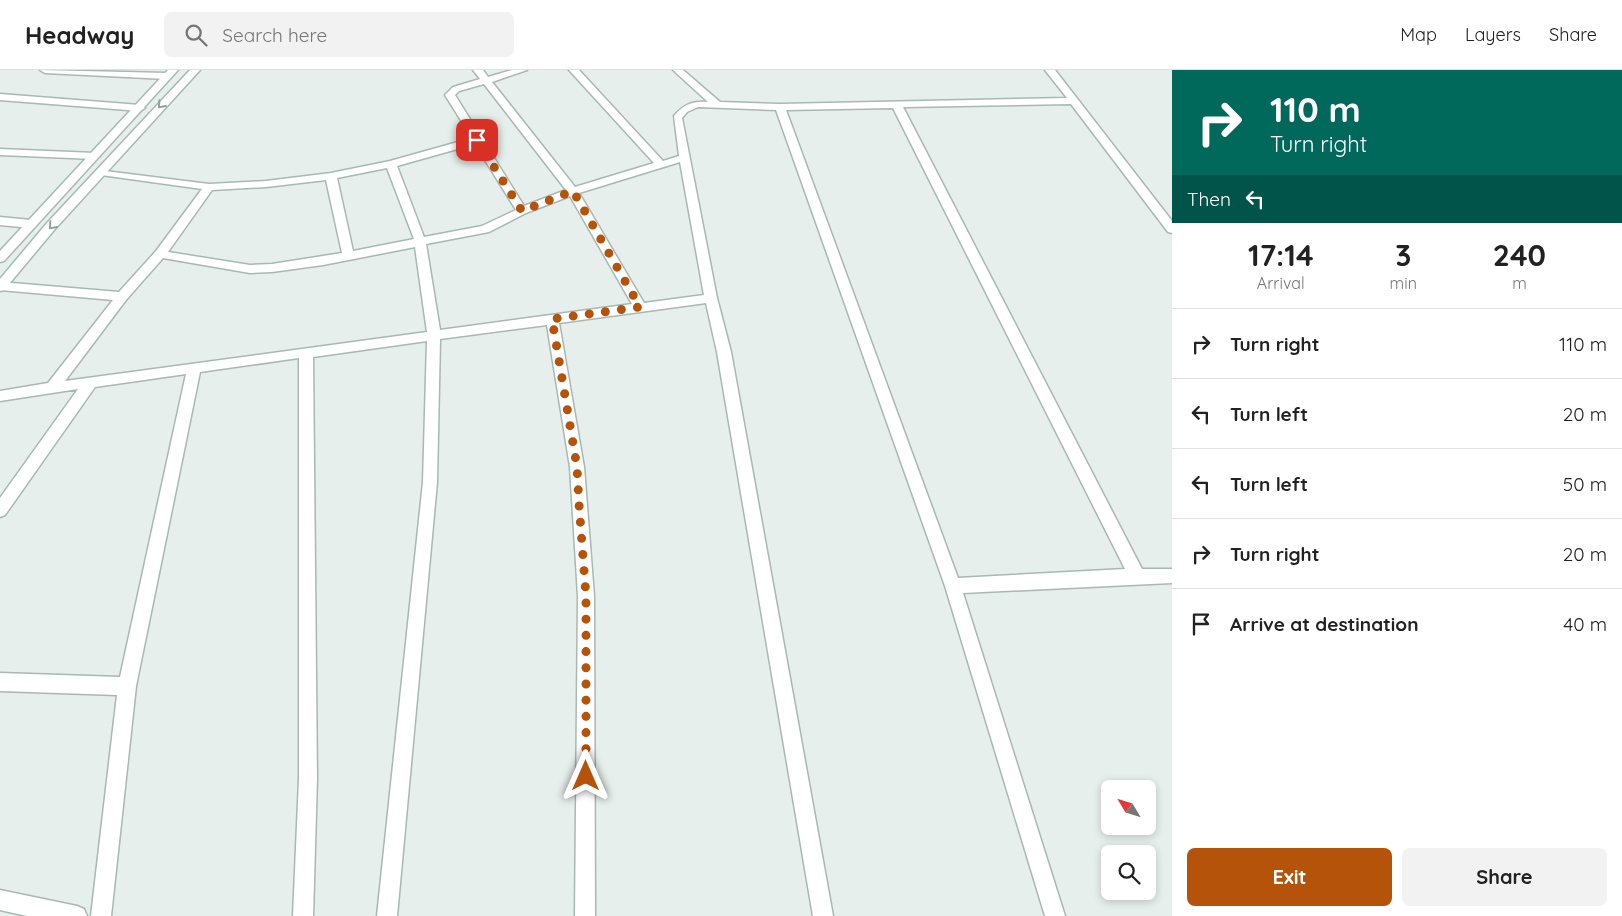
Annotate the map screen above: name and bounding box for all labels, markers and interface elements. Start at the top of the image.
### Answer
search box [164,12,514,57]
text: Headway [25,20,134,50]
icon: search [182,21,210,49]
text: Search here [222,23,327,47]
text: Map [1400,23,1437,46]
text: Layers [1465,23,1521,46]
text: Share [1549,23,1597,46]
text: 110 m [1270,87,1361,131]
icon: right [1187,90,1252,155]
one-way arrow [158,100,167,109]
pin [456,119,498,161]
icon: arrive [463,126,491,154]
text: Turn right [1270,130,1367,158]
icon: left [1241,185,1269,213]
text: Then [1187,187,1231,211]
one-way arrow [49,220,58,229]
text: 17:14 [1248,236,1314,274]
text: 3 [1395,236,1411,274]
text: 240 [1493,236,1546,274]
text: Arrival [1257,273,1305,293]
text: min [1390,273,1417,293]
text: m [1512,273,1527,293]
icon: right [1187,330,1215,358]
text: Turn right [1230,332,1319,356]
text: 110 m [1559,332,1607,356]
icon: left [1187,400,1215,428]
text: Turn left [1230,402,1308,426]
text: 20 m [1563,402,1607,426]
icon: left [1187,470,1215,498]
text: Turn left [1230,472,1308,496]
text: 50 m [1563,472,1607,496]
icon: right [1187,540,1215,568]
text: Turn right [1230,542,1319,566]
text: 20 m [1563,542,1607,566]
icon: arrive [1187,610,1215,638]
text: Arrive at destination [1230,612,1419,636]
text: 40 m [1563,612,1607,636]
position arrow [559,749,611,801]
north arrow [1101,780,1156,835]
map controls [1101,780,1156,900]
button: search [1101,845,1156,900]
button: Exit [1187,848,1392,906]
button: Share [1402,848,1607,906]

